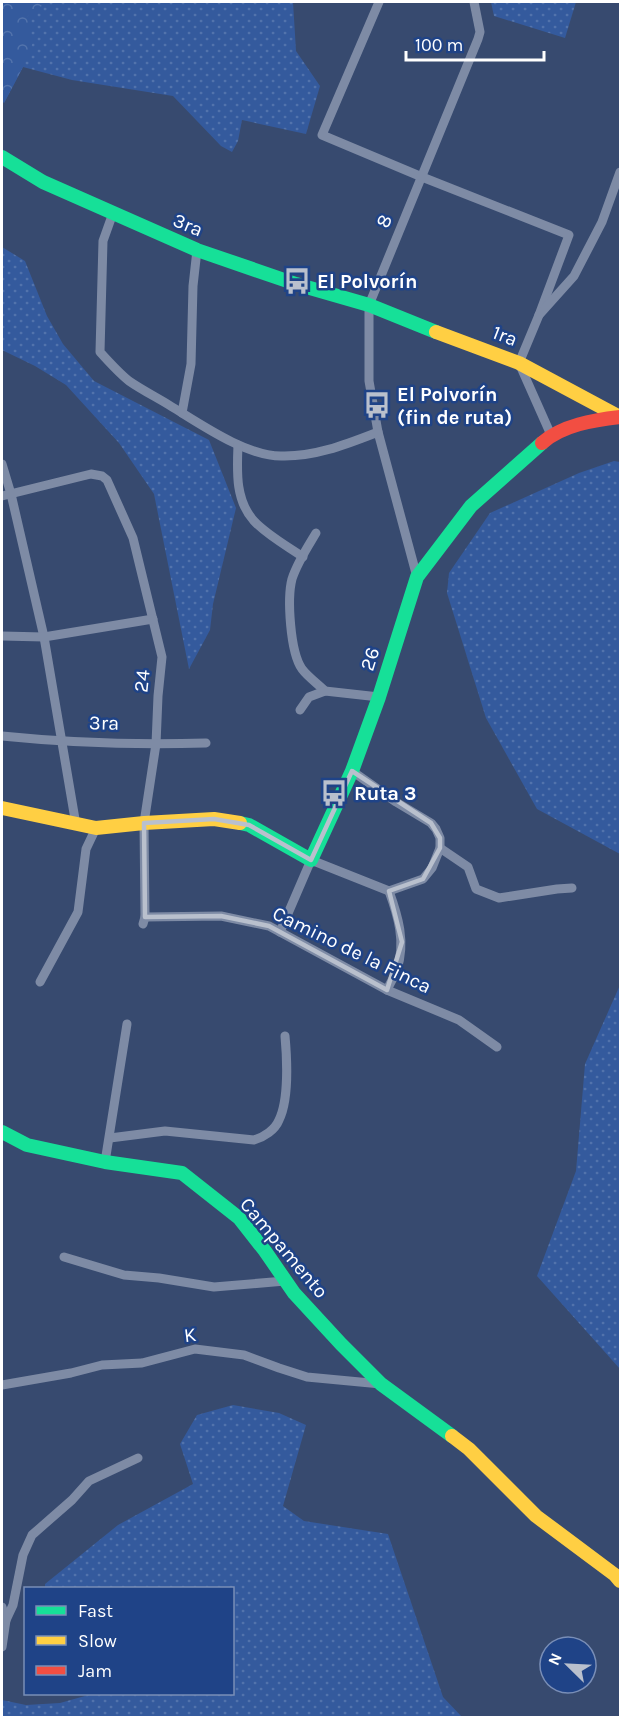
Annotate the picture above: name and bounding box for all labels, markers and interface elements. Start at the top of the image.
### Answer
scale bar [406,24,544,62]
text: 100 m [415,34,463,56]
street label: 3ra [170,209,206,241]
street label: 8 [371,211,397,231]
bus stop icon: El Polvorín [282,266,312,296]
place label: El Polvorín [317,270,417,293]
street label: 1ra [489,321,521,351]
place label: El Polvorín (fin de ruta) [397,383,512,429]
bus stop icon: El Polvorín (fin de ruta) [362,390,392,420]
street label: 26 [356,645,384,673]
street label: 24 [129,668,155,694]
street label: 3ra [89,711,119,735]
bus stop icon: Ruta 3 [319,778,349,808]
place label: Ruta 3 [354,782,417,805]
street label: Camino de la Finca [269,902,435,998]
street label: Campamento [235,1193,333,1303]
street label: K [183,1323,197,1347]
legend [24,1587,234,1695]
text: Fast [78,1600,113,1622]
text: Slow [78,1630,117,1652]
north arrow [538,1635,598,1695]
text: N [544,1650,566,1668]
text: Jam [78,1660,112,1682]

